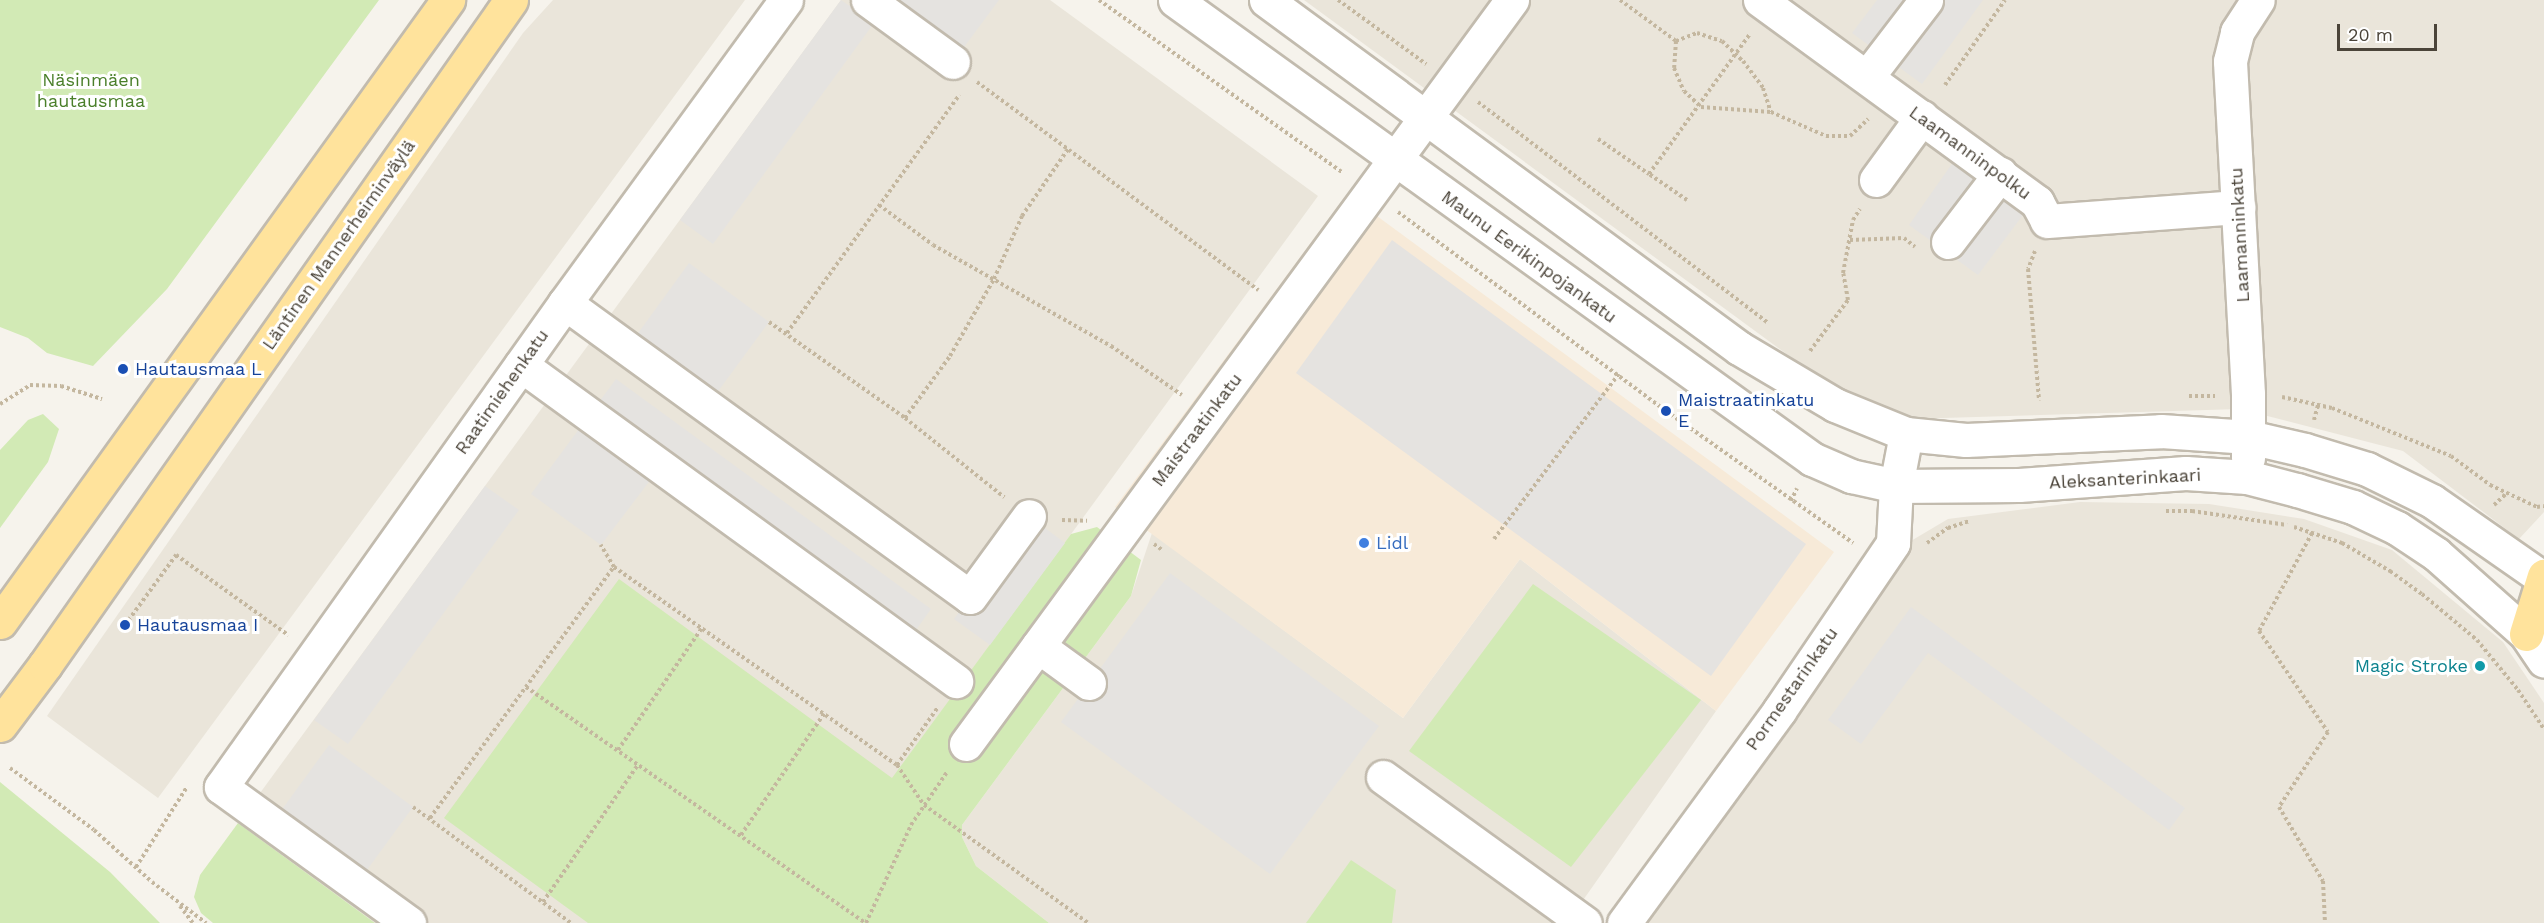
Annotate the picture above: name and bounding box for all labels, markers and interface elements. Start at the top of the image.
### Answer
scale bar [2340,12,2440,50]
text: 20 m [2348,24,2393,45]
park label: Näsinmäen hautausmaa [37,70,145,112]
street label: Laamanninpolku [1905,101,2035,205]
street label: Läntinen Mannerheiminväylä [258,136,420,354]
street label: Laamanninkatu [2226,167,2254,303]
street label: Maunu Eerikinpojankatu [1437,186,1621,328]
street label: Raatimiehenkatu [451,325,553,459]
place label: Hautausmaa L [135,358,262,380]
marker: Hautausmaa L [116,362,130,376]
street label: Maistraatinkatu [1147,369,1247,491]
place label: Maistraatinkatu E [1678,390,1814,432]
marker: Maistraatinkatu E [1659,404,1673,418]
street label: Aleksanterinkaari [2048,464,2202,494]
place label: Lidl [1376,532,1408,554]
marker: Lidl [1357,536,1371,550]
place label: Hautausmaa I [137,614,259,636]
marker: Hautausmaa I [118,618,132,632]
street label: Pormestarinkatu [1741,623,1843,755]
place label: Magic Stroke [2355,655,2468,677]
marker: Magic Stroke [2473,659,2487,673]

